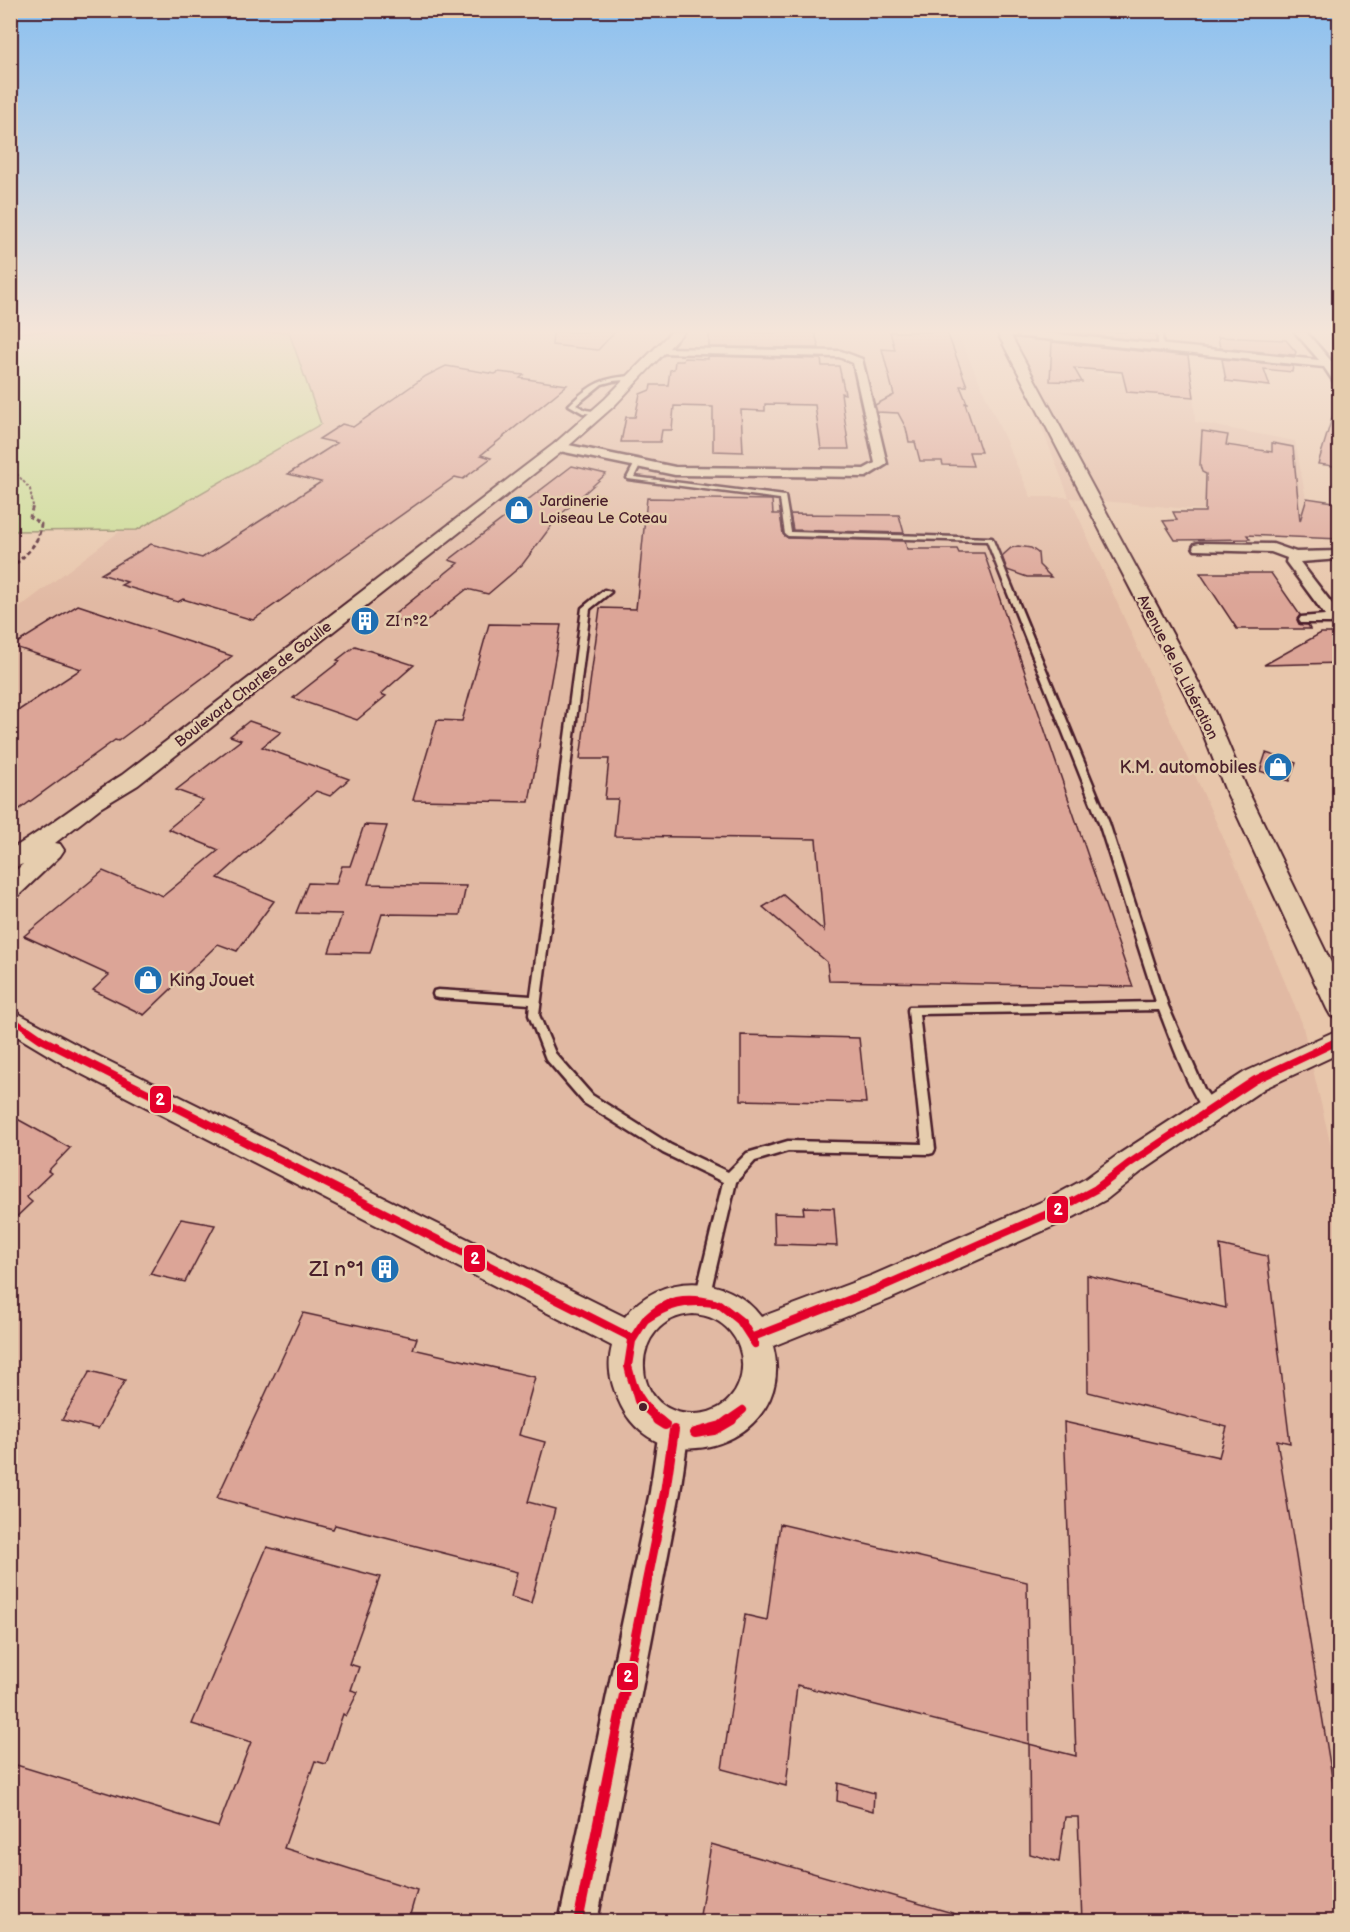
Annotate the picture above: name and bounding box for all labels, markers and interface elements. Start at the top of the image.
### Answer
place label: Jardinerie Loiseau Le Coteau [540,492,667,528]
shop icon: Jardinerie Loiseau Le Coteau [503,494,535,526]
street label: Avenue de la Libération [1133,592,1222,743]
building icon: ZI n°2 [349,605,381,637]
place label: ZI n°2 [385,612,428,631]
street label: Boulevard Charles de Gaulle [171,617,336,752]
shop icon: K.M. automobiles [1262,751,1294,783]
place label: K.M. automobiles [1119,757,1257,778]
shop icon: King Jouet [132,964,164,996]
place label: King Jouet [169,970,255,991]
line badge: 2 [149,1085,172,1114]
text: 2 [155,1091,165,1110]
line badge: 2 [1046,1195,1069,1224]
text: 2 [1053,1201,1063,1220]
line badge: 2 [463,1244,486,1273]
text: 2 [470,1250,480,1269]
building icon: ZI n°1 [369,1253,401,1285]
place label: ZI n°1 [308,1257,364,1282]
unlabelled marker [637,1401,649,1413]
line badge: 2 [616,1662,639,1691]
text: 2 [623,1668,633,1687]

